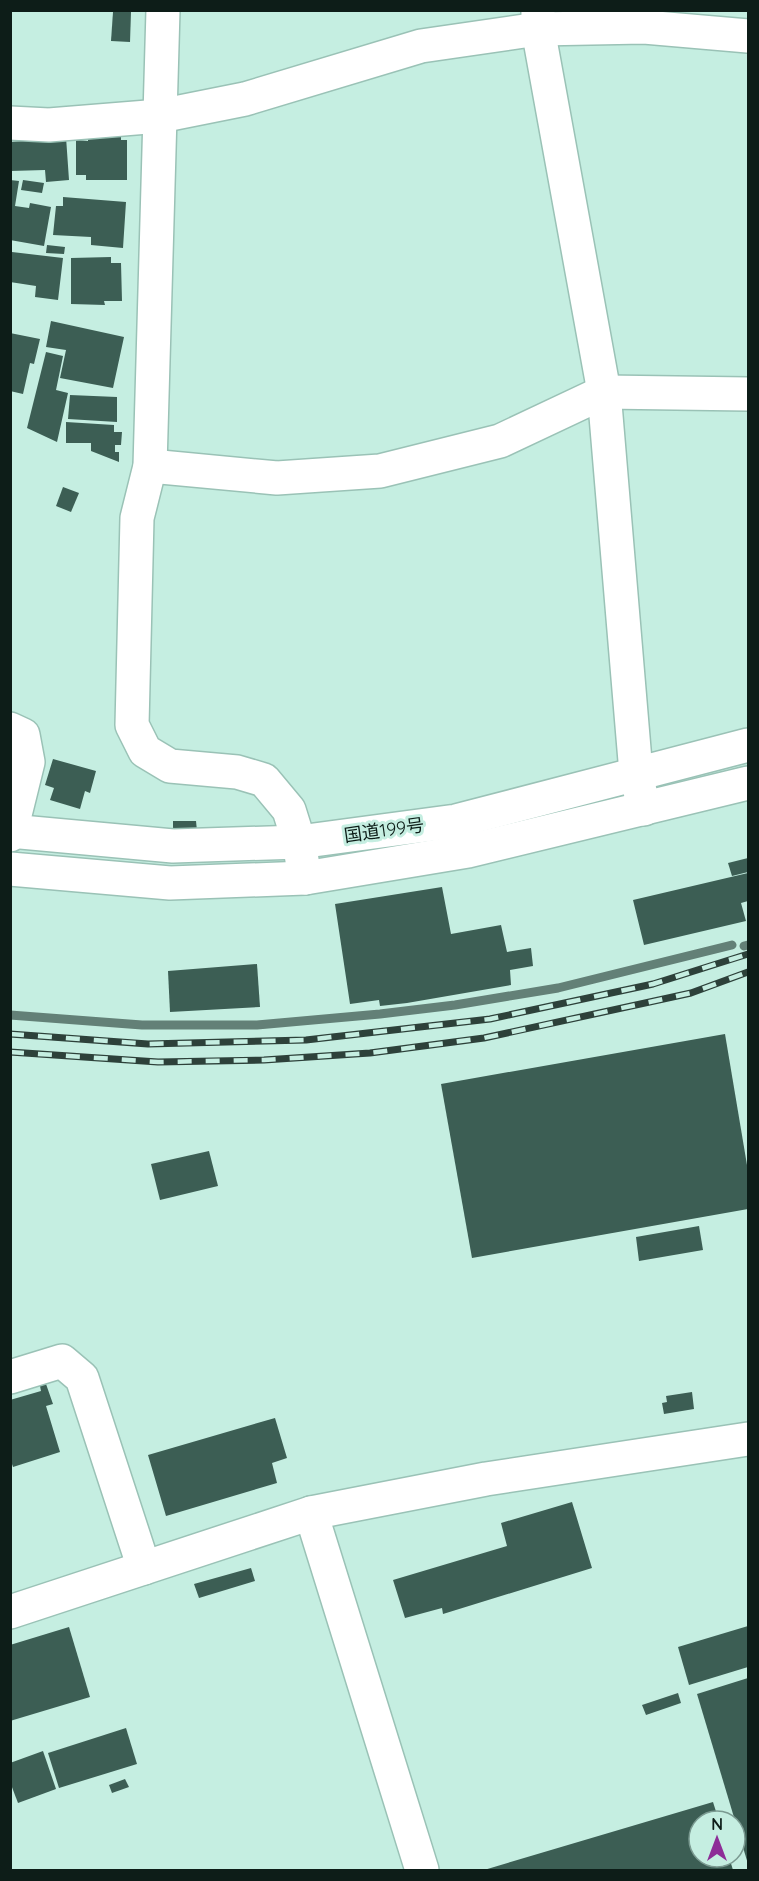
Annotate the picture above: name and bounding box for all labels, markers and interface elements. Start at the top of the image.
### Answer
street label: 国道199号 [342,813,426,847]
north arrow [687,1809,747,1869]
text: N [711,1814,723,1834]

